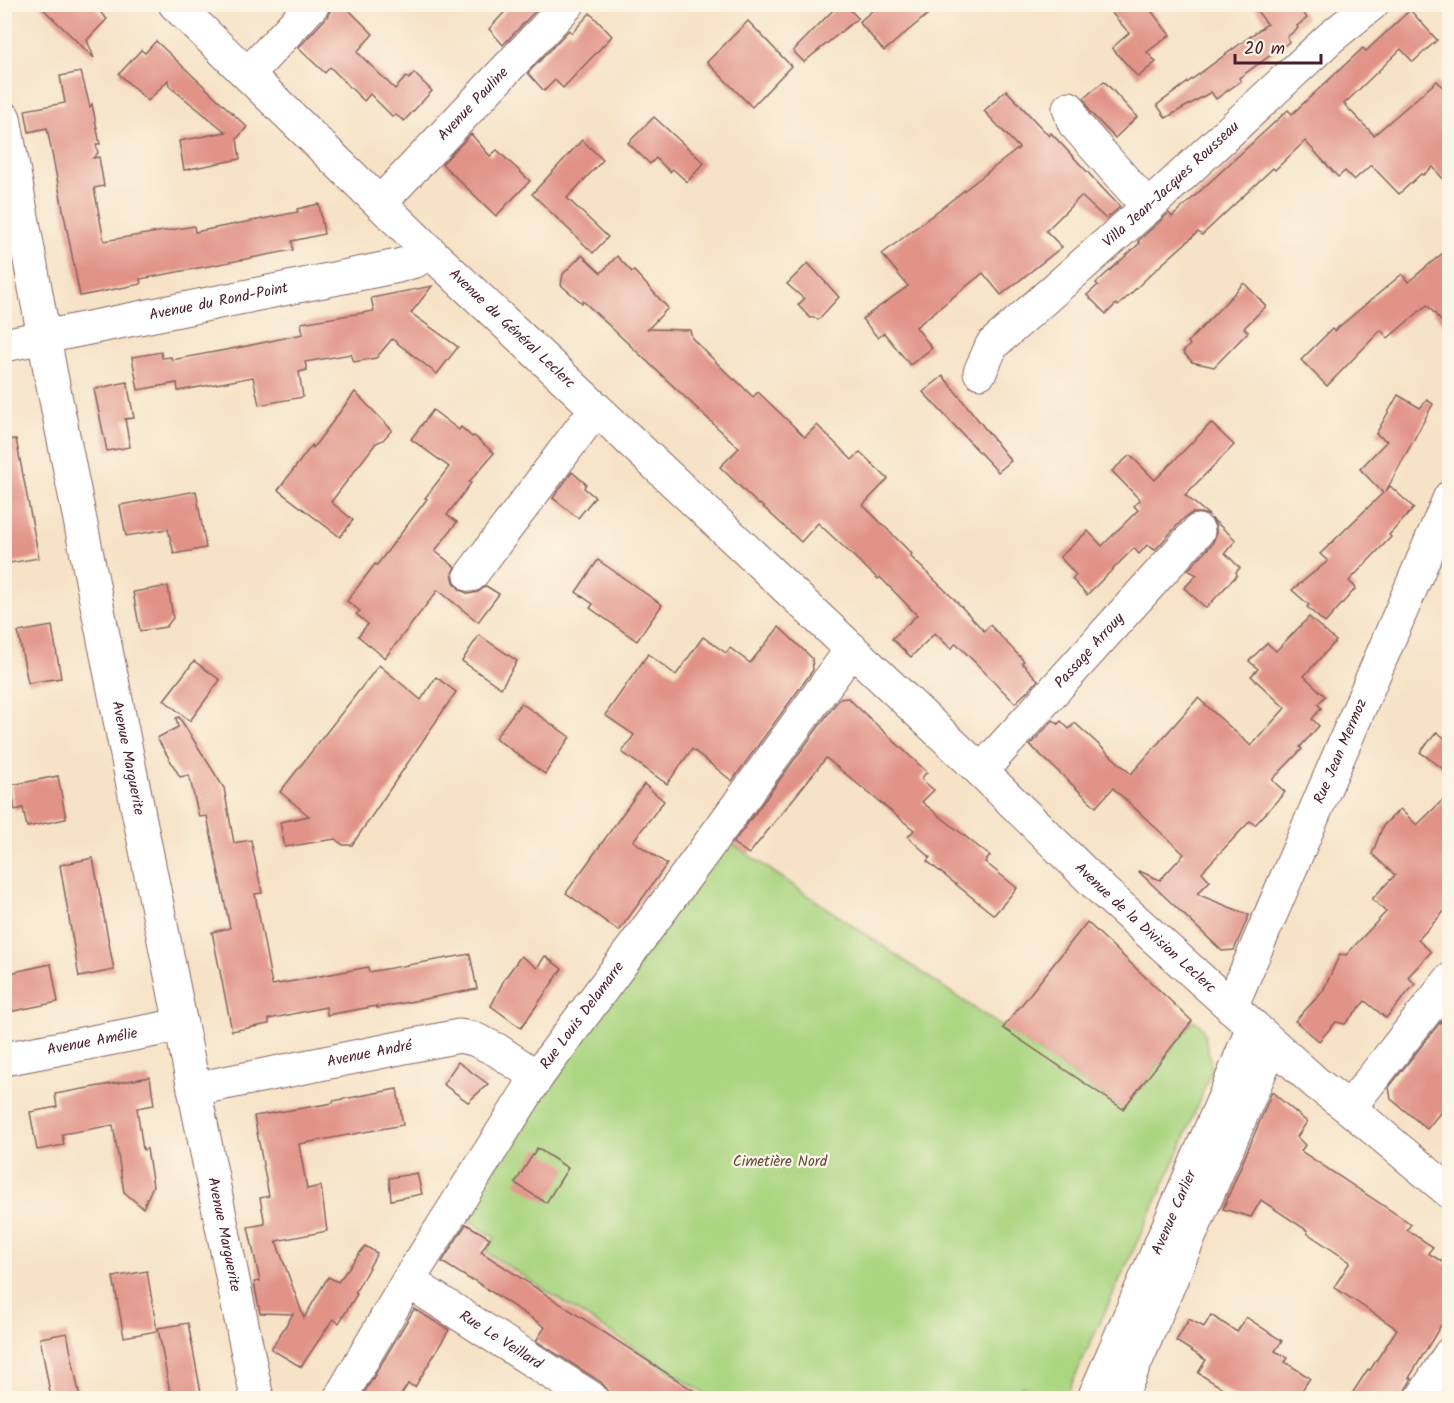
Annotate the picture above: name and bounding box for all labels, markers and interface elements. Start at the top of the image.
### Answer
scale bar [1235,27,1320,65]
text: 20 m [1244,35,1285,64]
street label: Avenue Pauline [432,61,515,147]
street label: Villa Jean-Jacques Rousseau [1097,116,1245,254]
street label: Avenue du Général Leclerc [443,263,581,395]
street label: Avenue du Rond-Point [147,276,291,328]
street label: Passage Arrouy [1049,607,1131,694]
street label: Rue Jean Mermoz [1307,695,1374,808]
street label: Avenue Marguerite [104,699,151,818]
street label: Avenue de la Division Leclerc [1069,857,1222,1000]
street label: Rue Louis Delamarre [534,956,631,1075]
street label: Avenue Amélie [45,1022,140,1062]
street label: Avenue André [325,1033,416,1074]
park label: Cimetière Nord [733,1150,828,1174]
street label: Avenue Carlier [1145,1166,1204,1259]
street label: Avenue Marguerite [200,1175,247,1294]
street label: Rue Le Veillard [454,1305,548,1376]

